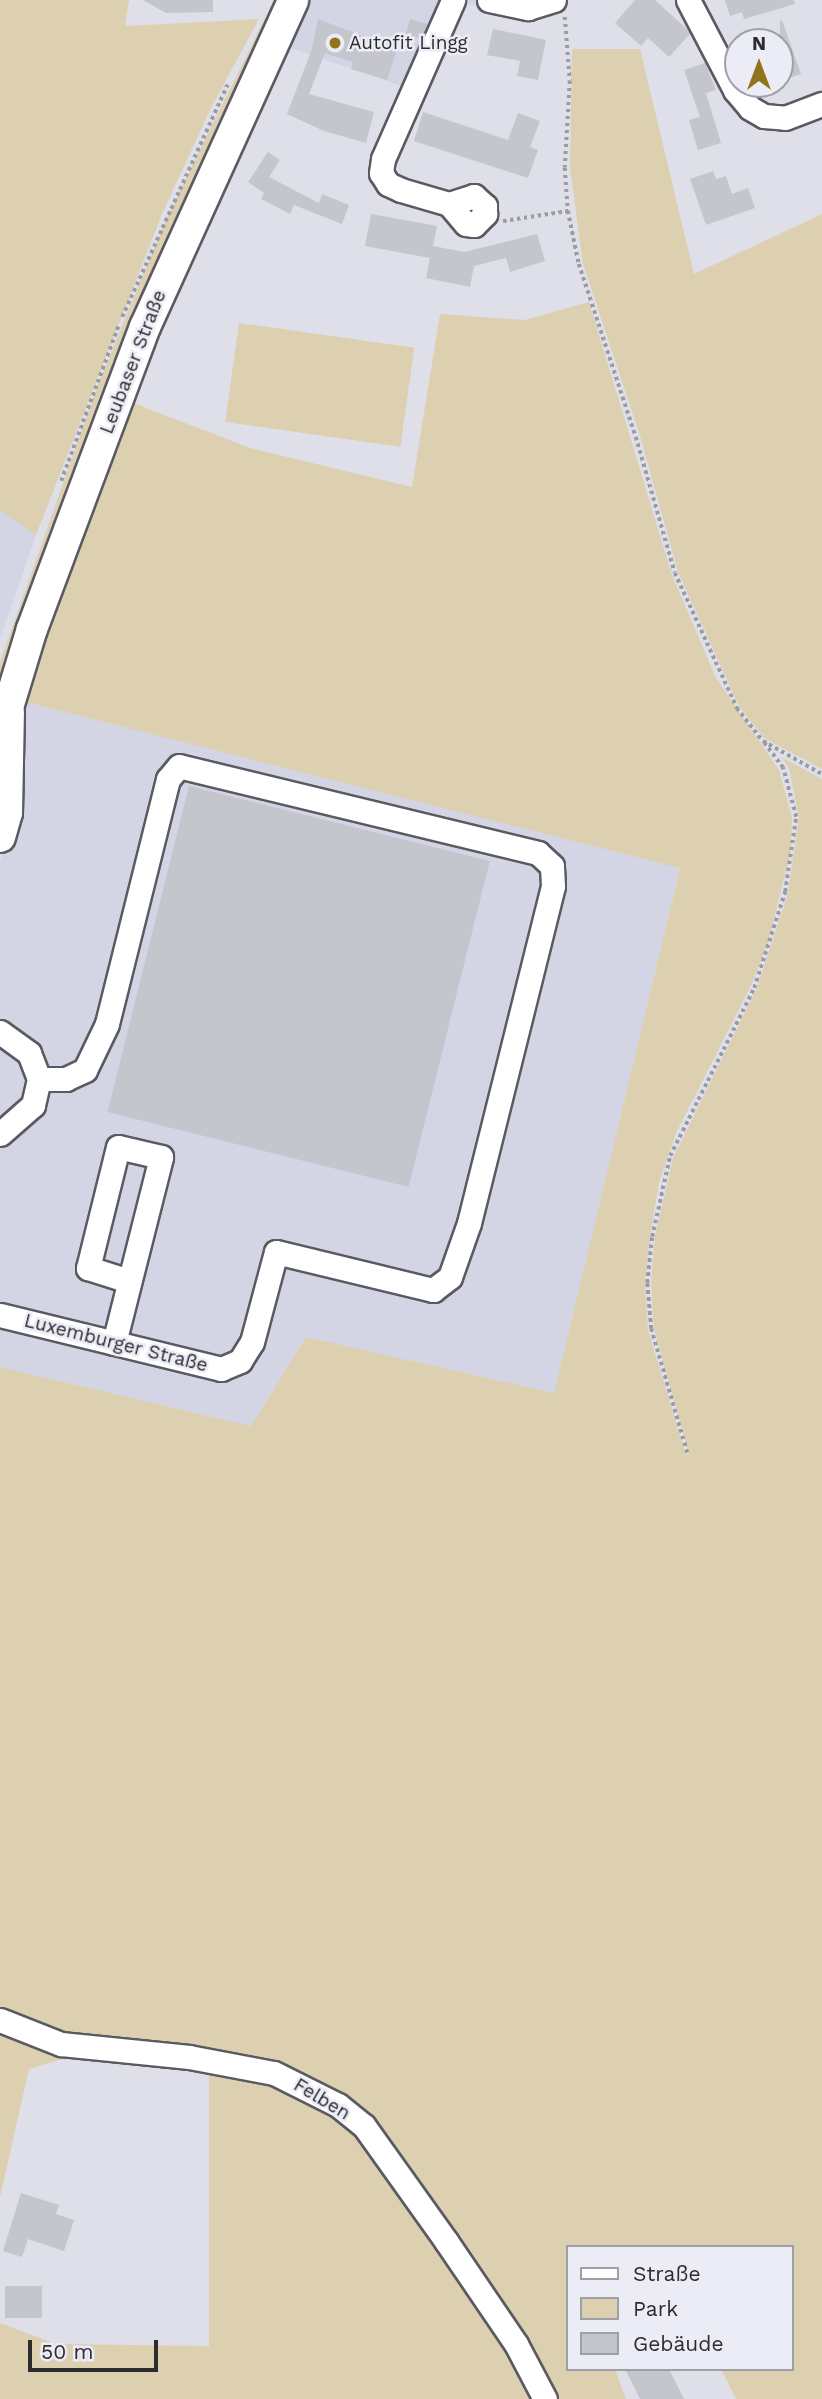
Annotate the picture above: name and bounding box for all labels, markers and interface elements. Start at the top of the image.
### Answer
north arrow [724,28,794,98]
place label: Autofit Lingg [349,32,468,54]
text: N [752,32,766,55]
marker: Autofit Lingg [327,35,343,51]
street label: Leubaser Straße [95,287,171,437]
street label: Luxemburger Straße [22,1309,210,1377]
street label: Felben [290,2073,354,2125]
legend [566,2245,794,2371]
text: Straße [633,2261,701,2286]
text: Park [633,2296,678,2321]
scale bar [32,2326,161,2370]
text: Gebäude [633,2331,724,2356]
text: 50 m [41,2339,93,2364]

